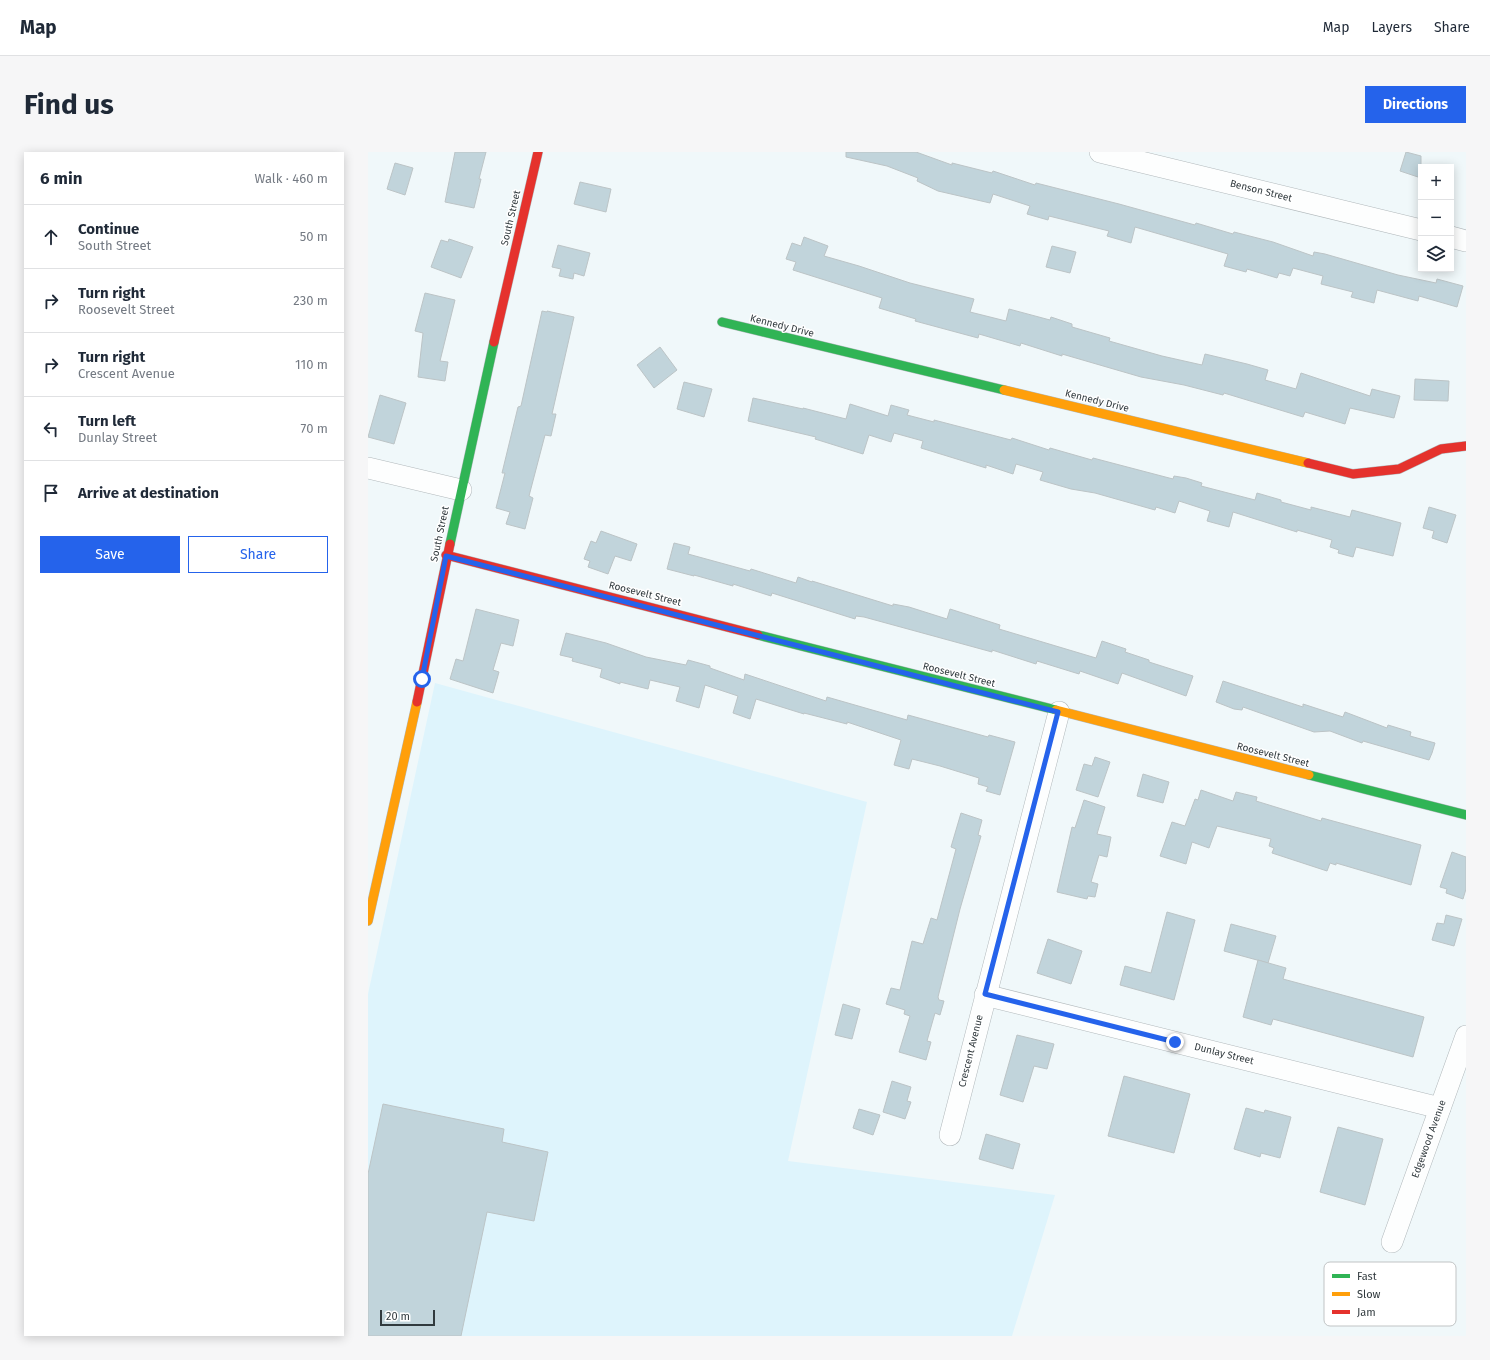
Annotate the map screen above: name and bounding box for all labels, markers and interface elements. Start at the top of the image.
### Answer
text: Map [20,16,57,39]
text: Map [1323,19,1349,36]
text: Layers [1371,19,1412,36]
text: Share [1434,19,1470,36]
button: Directions [1365,86,1466,123]
text: Find us [24,88,114,121]
map controls [1418,164,1454,272]
button: + [1418,164,1454,200]
text: 6 min [40,168,83,189]
text: Walk · 460 m [255,171,328,186]
street label: Benson Street [1229,177,1294,205]
street label: South Street [499,189,523,247]
button: − [1418,200,1454,236]
text: Continue [78,220,139,238]
icon: ahead [40,226,62,248]
text: 50 m [300,229,328,244]
button: layers [1418,236,1454,272]
text: South Street [78,238,151,253]
text: Turn right [78,284,145,302]
icon: right [40,290,62,312]
text: 230 m [293,293,328,308]
text: Roosevelt Street [78,302,175,317]
street label: Kennedy Drive [749,312,815,340]
text: Turn right [78,348,145,366]
icon: right [40,354,62,376]
text: 110 m [295,357,328,372]
text: Crescent Avenue [78,366,175,381]
street label: Kennedy Drive [1064,387,1130,415]
text: Turn left [78,412,136,430]
icon: left [40,418,62,440]
text: 70 m [301,421,328,436]
text: Dunlay Street [78,430,157,445]
icon: arrive [40,482,62,504]
text: Arrive at destination [78,484,219,502]
street label: South Street [428,505,452,563]
button: Save [40,536,180,573]
button: Share [188,536,328,573]
street label: Roosevelt Street [607,579,683,609]
street label: Roosevelt Street [921,660,997,690]
route start [413,670,431,688]
street label: Roosevelt Street [1235,740,1311,770]
street label: Crescent Avenue [956,1013,986,1089]
route end [1166,1033,1184,1051]
street label: Dunlay Street [1193,1041,1255,1067]
street label: Edgewood Avenue [1409,1098,1449,1180]
legend [1324,1262,1456,1326]
text: Fast [1357,1270,1377,1283]
text: Slow [1357,1288,1381,1301]
text: Jam [1357,1306,1376,1319]
scale bar [380,1308,435,1327]
text: 20 m [386,1310,410,1323]

